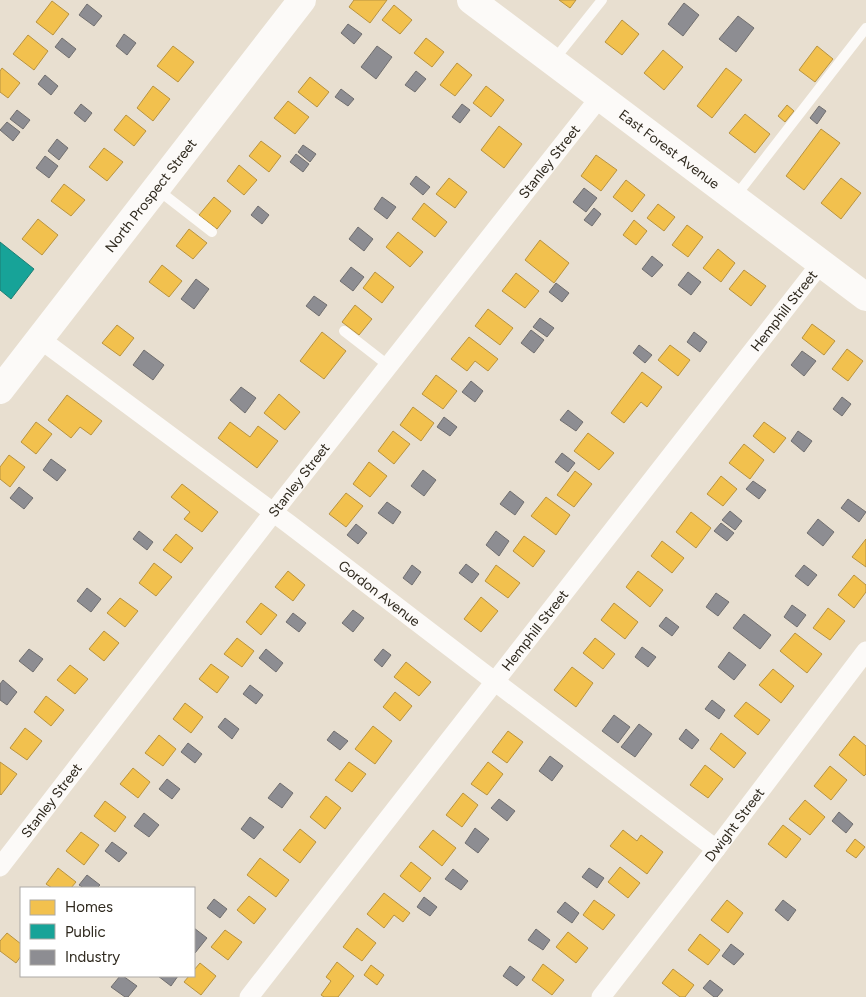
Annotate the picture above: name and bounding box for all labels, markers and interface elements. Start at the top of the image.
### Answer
street label: East Forest Avenue [616,106,723,193]
street label: Stanley Street [515,121,584,202]
street label: North Prospect Street [101,135,200,256]
street label: Hemphill Street [747,267,821,355]
street label: Stanley Street [265,439,333,520]
street label: Gordon Avenue [335,556,424,630]
street label: Hemphill Street [498,586,572,674]
street label: Stanley Street [17,760,85,841]
street label: Dwight Street [701,784,768,865]
legend [20,887,195,977]
text: Homes [65,898,113,916]
text: Public [65,923,106,941]
text: Industry [65,948,120,966]

